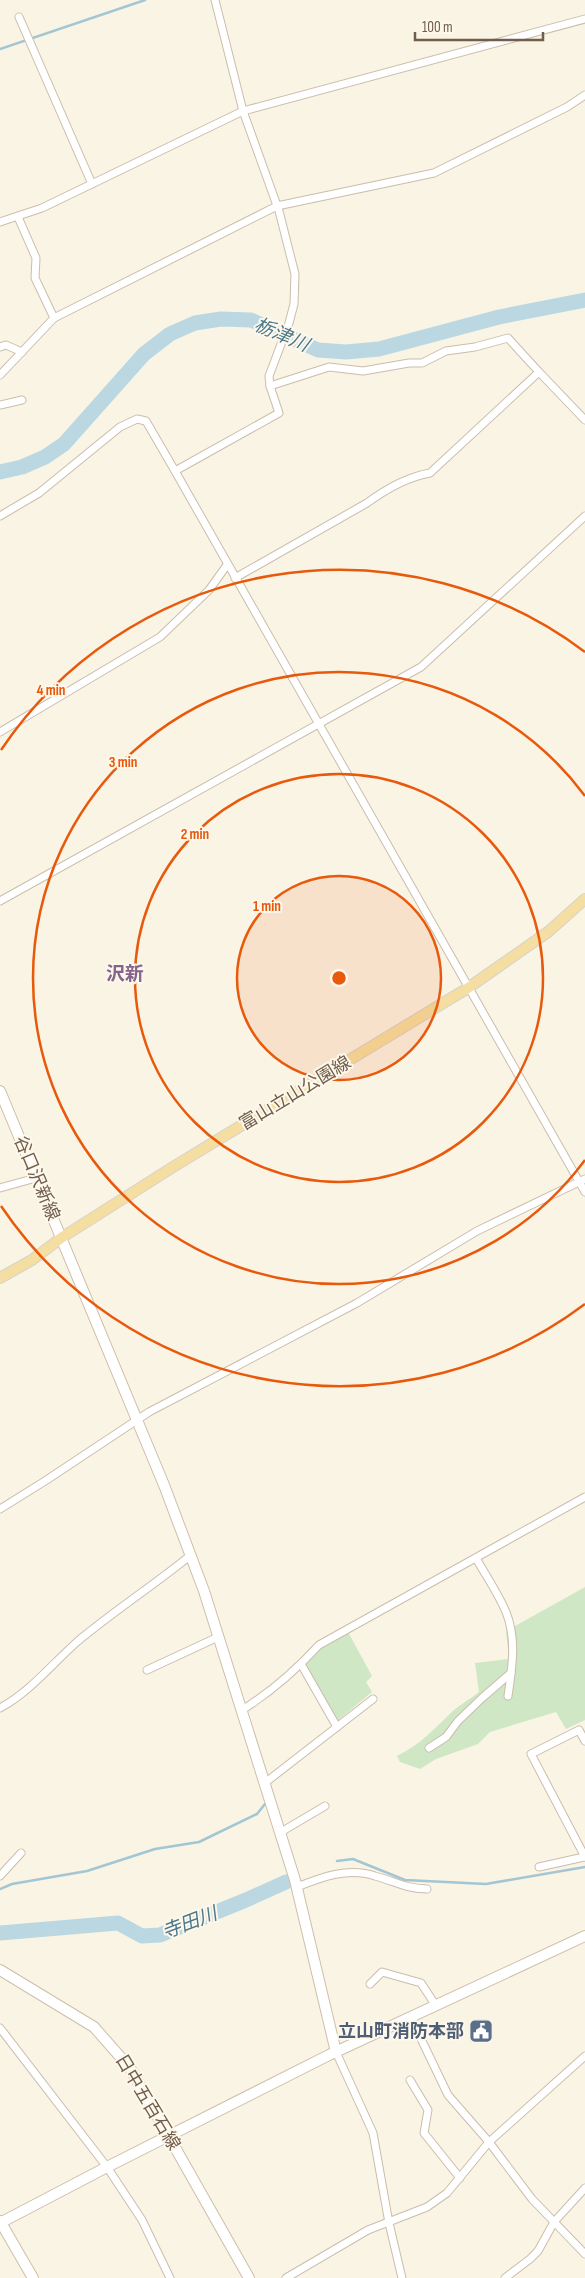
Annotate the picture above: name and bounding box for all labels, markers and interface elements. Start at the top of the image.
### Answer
scale bar [415,10,542,42]
text: 100 m [422,18,453,37]
water label: 栃津川 [251,314,314,358]
text: 4 min [37,681,65,700]
text: 3 min [109,753,137,772]
text: 2 min [181,825,209,844]
text: 1 min [253,897,281,916]
district label: 沢新 [106,963,144,986]
centre of rings [330,969,348,987]
street label: 富山立山公園線 [236,1052,355,1135]
street label: 谷口沢新線 [9,1133,64,1224]
water label: 寺田川 [159,1902,222,1944]
public building icon: 立山町消防本部 [468,2018,494,2044]
place label: 立山町消防本部 [338,2021,464,2042]
street label: 日中五百石線 [111,2051,184,2154]

